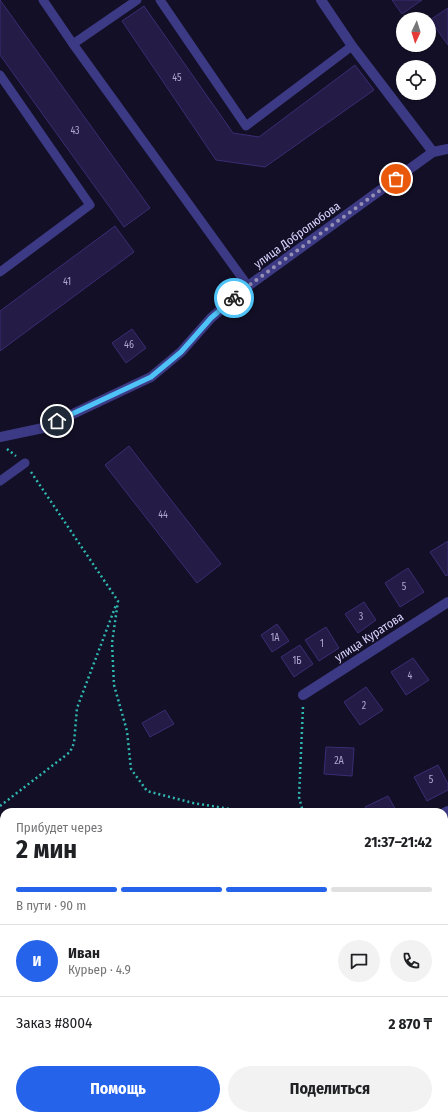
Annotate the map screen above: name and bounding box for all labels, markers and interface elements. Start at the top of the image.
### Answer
north arrow [396,12,436,52]
map controls [396,12,436,100]
button: locate [396,60,436,100]
house number: 45 [172,72,182,84]
house number: 43 [70,125,80,137]
pin [379,162,413,196]
icon: bag [385,168,407,190]
street label: улица Добролюбова [251,199,343,271]
house number: 41 [63,276,71,288]
courier [214,278,254,318]
icon: bike [223,287,245,309]
house number: 46 [124,339,134,351]
pin [40,404,74,438]
icon: home [46,410,68,432]
house number: 44 [158,509,168,521]
house number: 5 [402,581,407,593]
street label: улица Куратова [332,610,406,664]
house number: 3 [359,611,364,623]
house number: 1А [270,632,280,644]
house number: 1 [320,638,324,650]
house number: 1Б [292,655,302,667]
house number: 4 [408,670,413,682]
house number: 2 [362,700,367,712]
house number: 2А [334,755,345,767]
house number: 5 [429,774,434,786]
text: Прибудет через [16,820,103,835]
text: 21:37–21:42 [365,833,432,851]
text: 2 мин [16,834,77,865]
text: В пути · 90 m [16,898,86,913]
button: chat [338,940,380,982]
button: phone [390,940,432,982]
text: Иван [68,944,100,962]
text: И [33,952,42,970]
text: Курьер · 4.9 [68,962,131,977]
text: Заказ #8004 [16,1014,92,1032]
text: 2 870 ₸ [388,1015,432,1033]
button: Помощь [16,1066,220,1112]
button: Поделиться [228,1066,432,1112]

